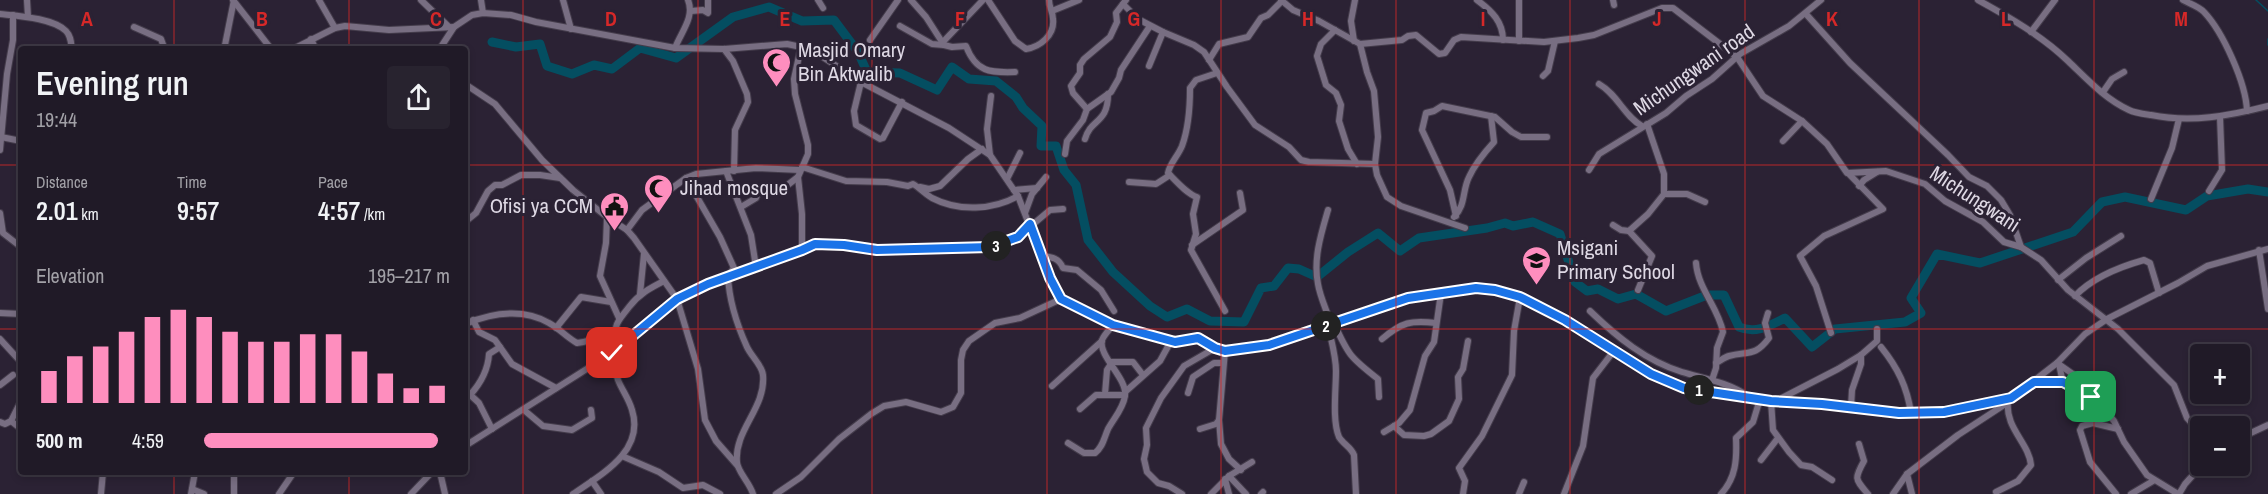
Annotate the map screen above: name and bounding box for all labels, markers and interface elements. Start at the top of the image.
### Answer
text: A [81,5,93,32]
text: B [256,5,268,32]
text: C [430,5,442,32]
text: D [605,5,617,32]
text: E [780,5,791,32]
text: F [955,5,965,32]
text: G [1128,5,1140,32]
text: H [1302,5,1314,32]
text: I [1481,5,1485,32]
text: J [1652,5,1662,32]
text: K [1826,5,1838,32]
text: L [2001,5,2011,32]
text: M [2174,5,2188,32]
street label: Michungwani road [1627,17,1760,122]
place label: Masjid Omary Bin Aktwalib [798,35,906,88]
mosque icon: Masjid Omary Bin Aktwalib [761,46,793,88]
text: Evening run [36,61,189,105]
button: share [387,66,450,129]
text: 19:44 [36,106,77,133]
street label: Michungwani [1924,159,2026,239]
text: Distance [36,171,88,193]
text: Time [177,171,207,193]
text: Pace [318,171,348,193]
mosque icon: Jihad mosque [643,172,675,214]
place label: Jihad mosque [680,173,788,202]
public building icon: Ofisi ya CCM [598,190,630,232]
place label: Ofisi ya CCM [490,191,593,220]
text: 2.01 [36,193,78,228]
text: 9:57 [177,193,219,228]
text: 4:57 [318,193,360,228]
text: km [78,203,99,225]
text: /km [360,203,385,225]
pin: 3 [981,231,1011,261]
place label: Msigani Primary School [1557,233,1675,286]
text: 3 [992,235,1000,257]
school or university icon: Msigani Primary School [1520,244,1552,286]
text: Elevation [36,262,104,289]
text: 195–217 m [368,262,450,289]
pin: 2 [1311,311,1341,341]
text: 2 [1322,315,1330,337]
pin [586,327,637,378]
icon: check [595,336,628,369]
map controls [2190,344,2250,476]
button: + [2190,344,2250,404]
pin [2065,371,2116,422]
pin: 1 [1684,375,1714,405]
text: 1 [1695,379,1703,401]
icon: arrive [2074,380,2107,413]
button: − [2190,416,2250,476]
text: 500 m [36,427,83,454]
text: 4:59 [132,427,164,454]

